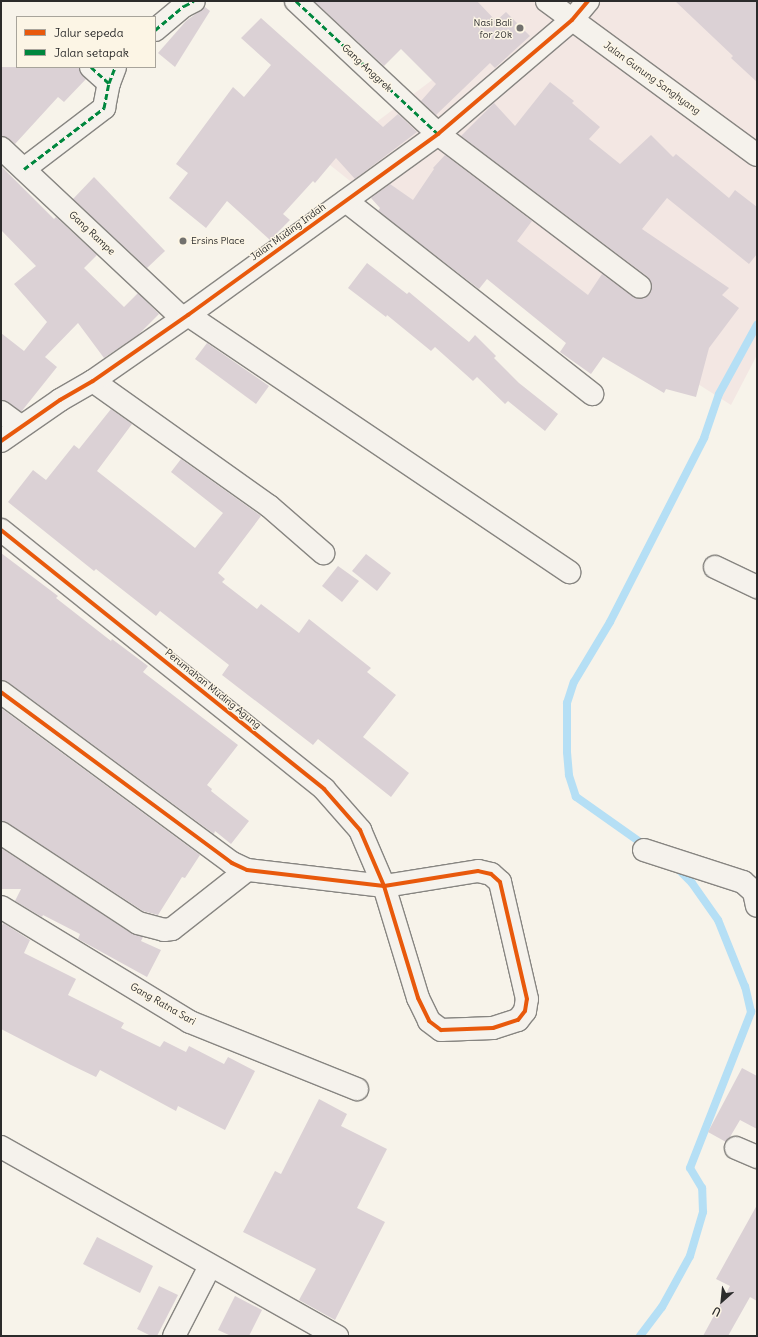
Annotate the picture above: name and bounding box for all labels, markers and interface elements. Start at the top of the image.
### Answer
legend [16,16,156,68]
place label: Nasi Bali for 20k [474,16,512,40]
marker: Nasi Bali for 20k [515,23,525,33]
text: Jalur sepeda [54,25,124,40]
street label: Jalan Gunung Sanghyang [601,39,703,117]
street label: Gang Anggrek [339,42,395,94]
text: Jalan setapak [54,45,129,60]
street label: Jalan Muding Indah [248,201,328,263]
street label: Gang Rampe [66,209,118,257]
place label: Ersins Place [191,235,245,247]
marker: Ersins Place [178,236,188,246]
street label: Perumahan Muding Agung [163,647,263,731]
street label: Gang Ratna Sari [128,980,198,1028]
north arrow [702,1281,742,1321]
text: U [710,1304,723,1320]

